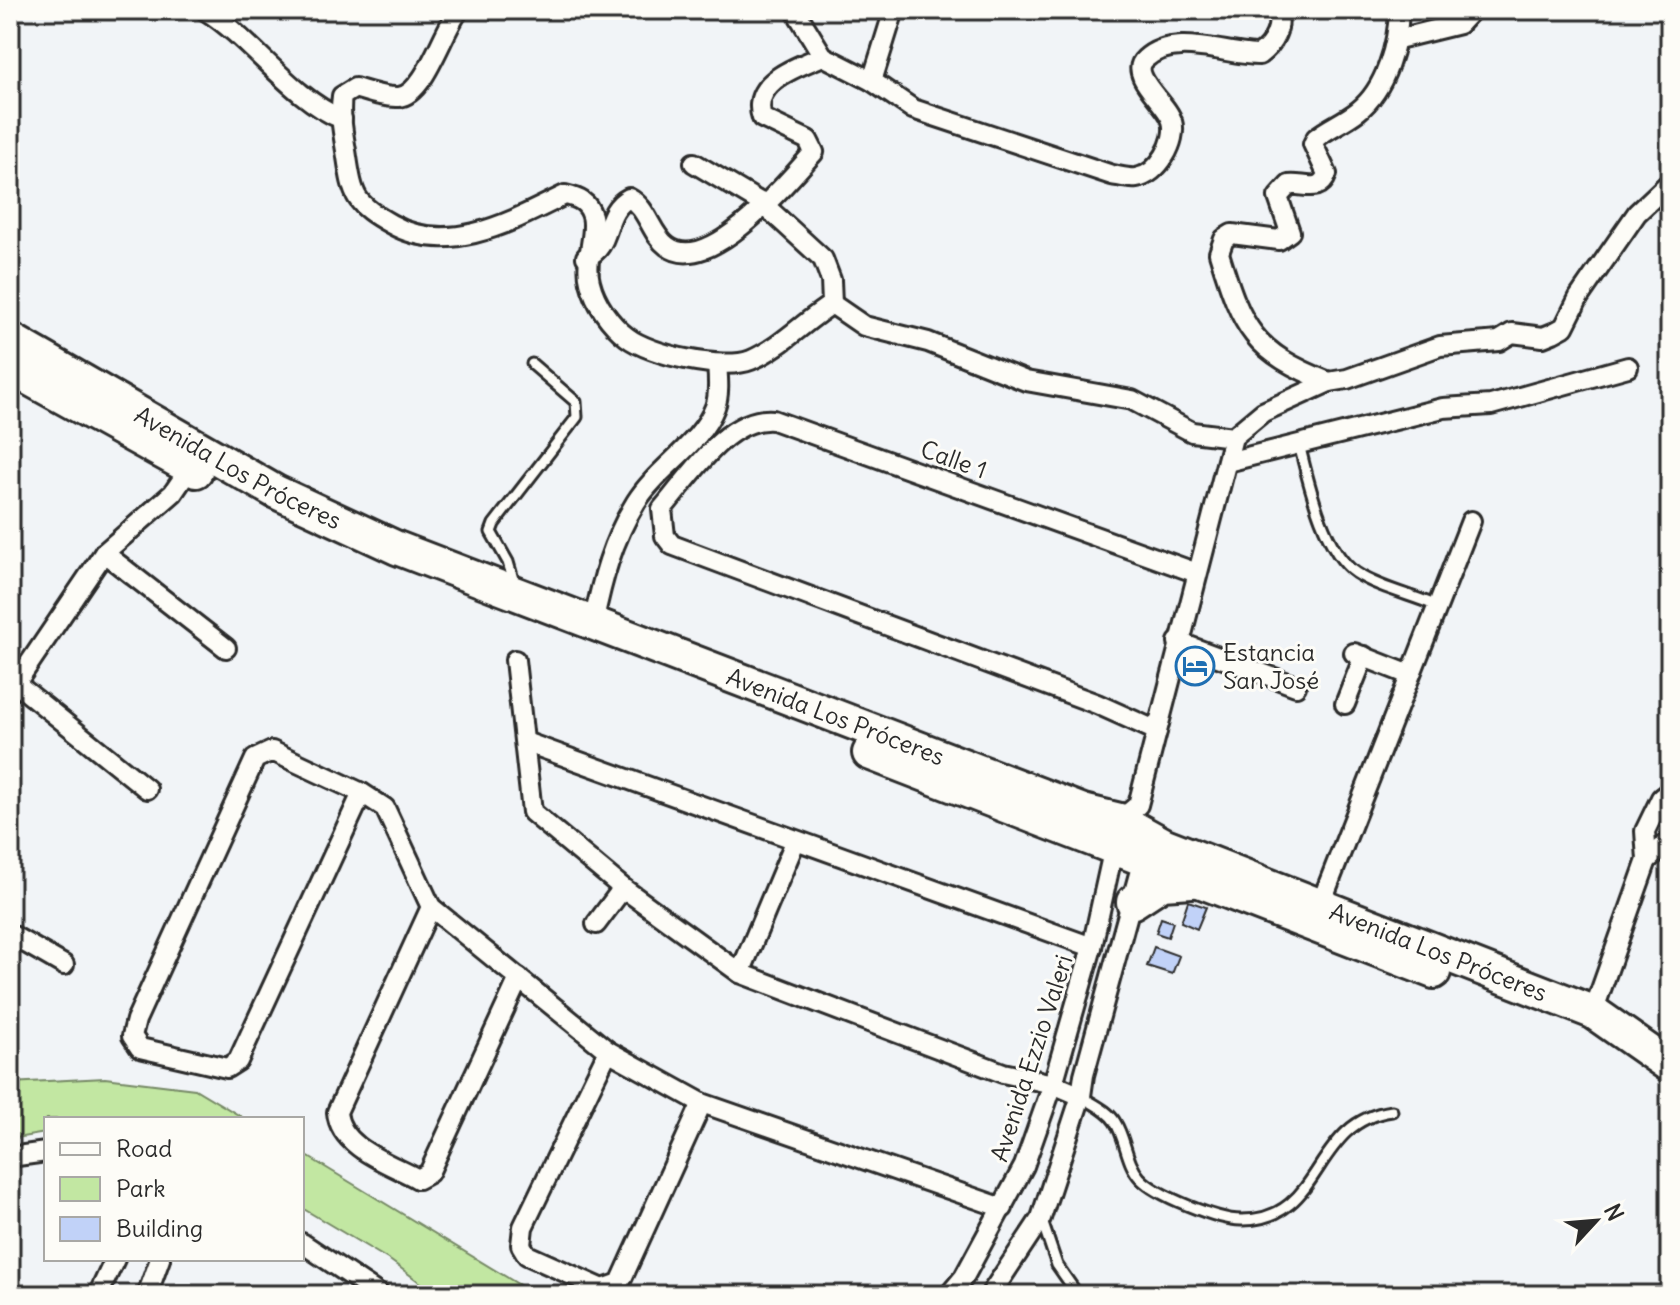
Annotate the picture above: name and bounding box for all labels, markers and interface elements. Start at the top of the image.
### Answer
street label: Avenida Los Próceres [130,399,346,535]
street label: Calle 1 [917,433,991,485]
place label: Estancia San José [1223,637,1319,695]
hotel icon: Estancia San José [1174,645,1216,687]
street label: Avenida Los Próceres [723,661,949,771]
street label: Avenida Los Próceres [1326,896,1551,1008]
street label: Avenida Ezzio Valeri [983,951,1079,1165]
legend [44,1117,304,1261]
text: Road [116,1133,172,1163]
text: Park [116,1173,166,1203]
north arrow [1556,1181,1636,1261]
text: N [1598,1199,1630,1225]
text: Building [116,1213,203,1243]

